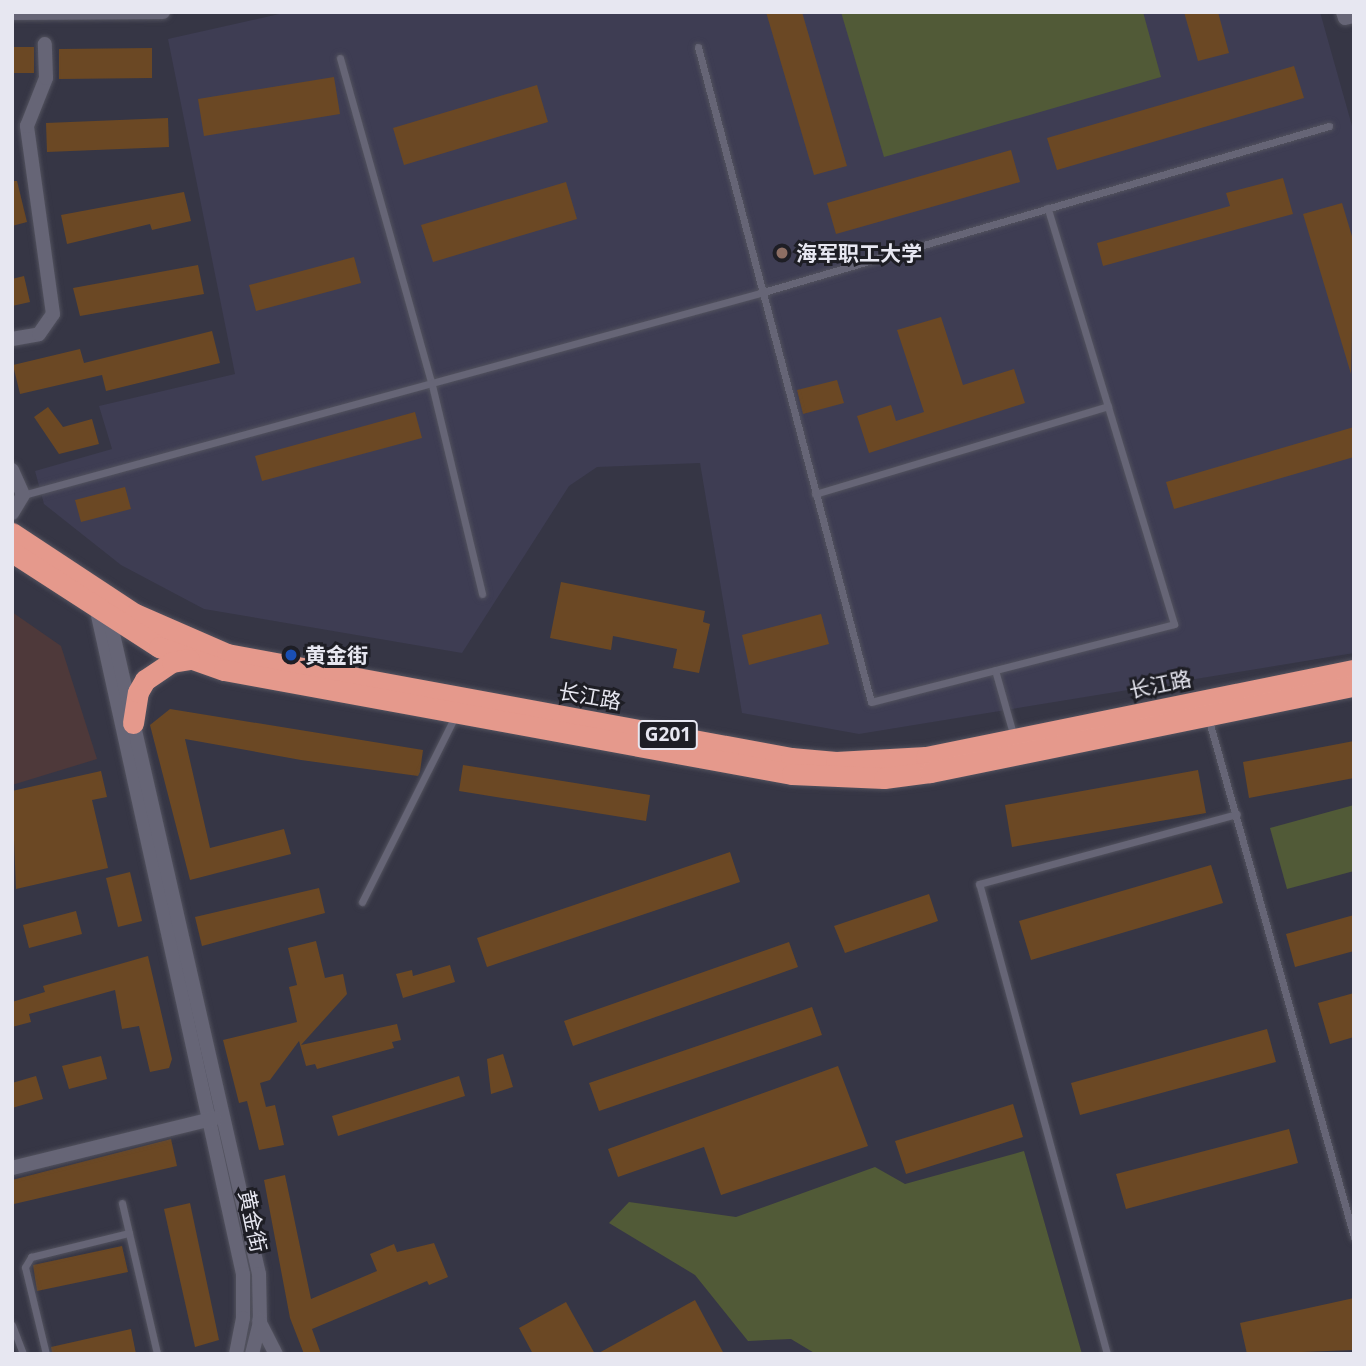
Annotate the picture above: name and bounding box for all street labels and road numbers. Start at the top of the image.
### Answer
street label: 长江路 [1127,665,1193,703]
street label: 长江路 [557,678,623,714]
road number: G201 [636,720,700,750]
street label: 黄金街 [234,1188,272,1254]

